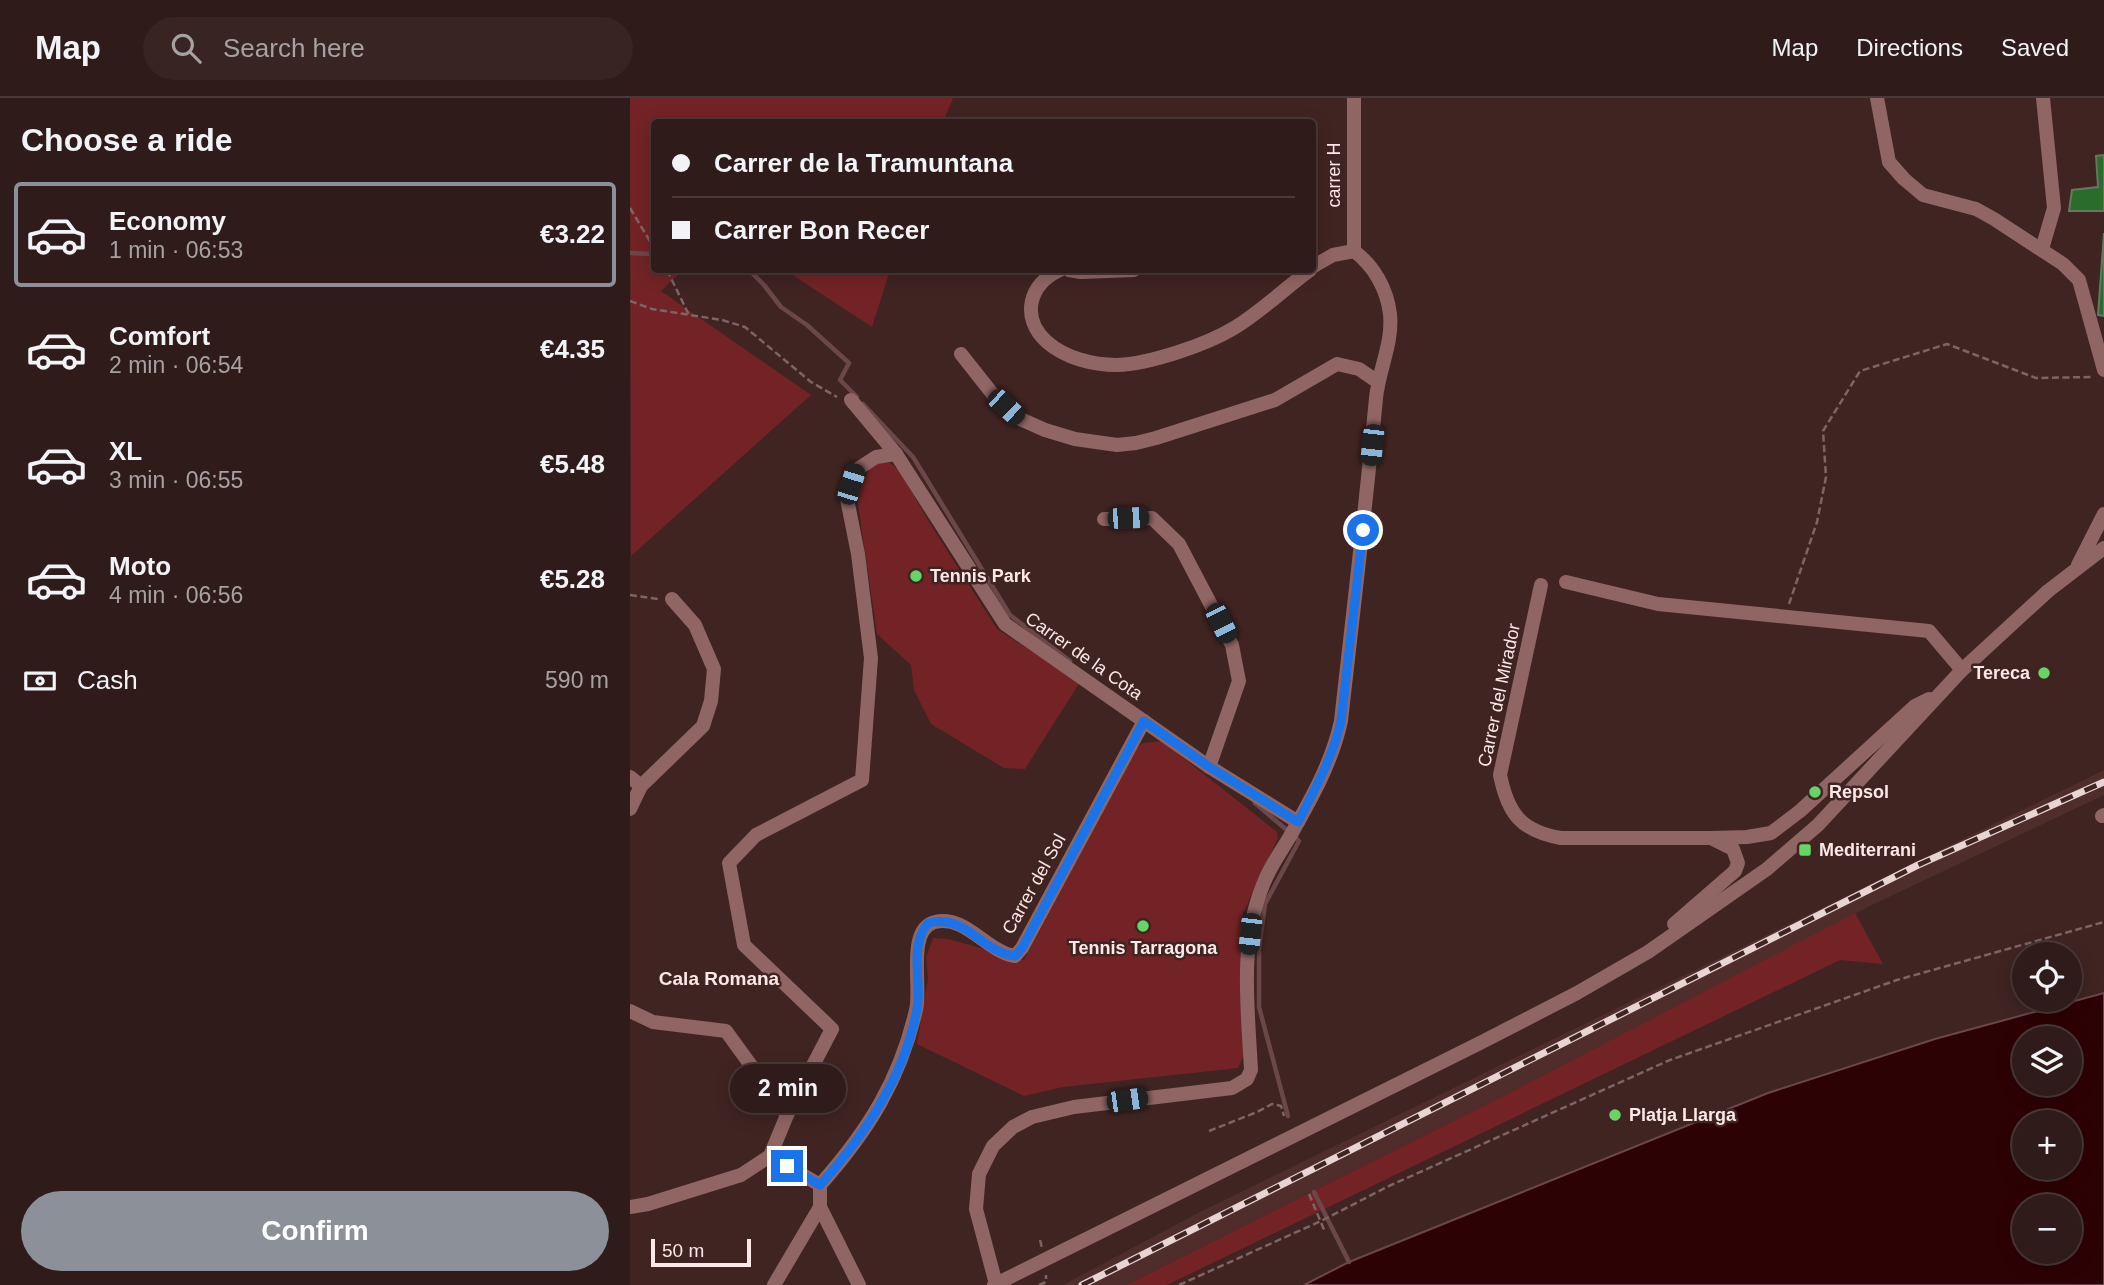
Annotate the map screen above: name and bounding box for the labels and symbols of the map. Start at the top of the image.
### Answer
street label: carrer H [1324,142,1344,208]
car [984,385,1029,429]
car [1360,423,1385,467]
car [835,461,868,507]
car [1107,507,1150,529]
route start [1347,514,1379,546]
place label: Tennis Park [930,566,1032,586]
marker: Tennis Park [908,568,924,584]
car [1203,600,1240,646]
street label: Carrer de la Cota [1022,608,1147,704]
street label: Carrer del Mirador [1474,621,1524,769]
place label: Tereca [1973,663,2031,683]
marker: Tereca [2036,665,2052,681]
place label: Repsol [1829,782,1889,802]
marker: Repsol [1807,784,1823,800]
street label: Carrer del Sol [998,831,1070,937]
place label: Mediterrani [1819,840,1916,860]
marker: Mediterrani [1797,842,1813,858]
car [1238,912,1263,956]
marker: Tennis Tarragona [1135,918,1151,934]
place label: Tennis Tarragona [1069,938,1218,958]
district label: Cala Romana [659,968,780,989]
callout: 2 min [729,1065,845,1114]
car [1105,1087,1150,1113]
place label: Platja Llarga [1629,1105,1737,1125]
marker: Platja Llarga [1607,1107,1623,1123]
route end [771,1150,803,1182]
scale bar [651,1236,751,1268]

